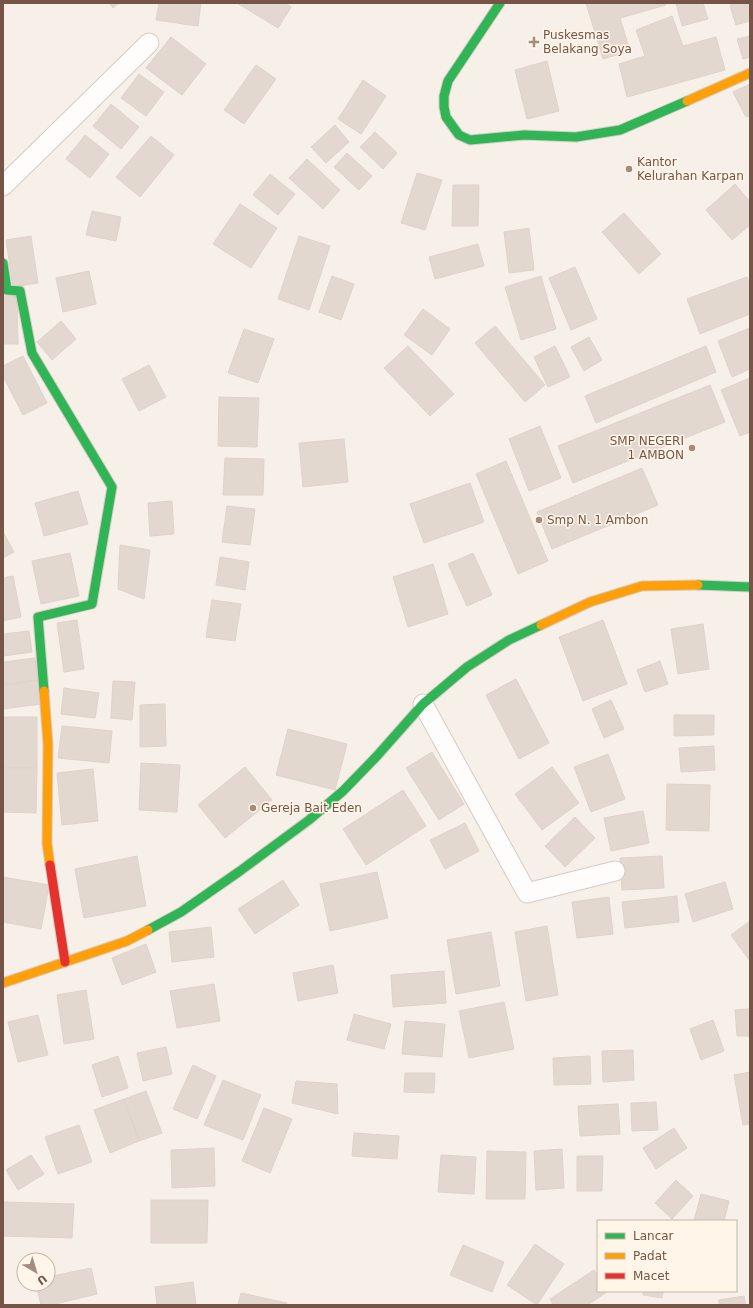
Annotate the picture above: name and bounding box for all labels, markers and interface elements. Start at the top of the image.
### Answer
place label: Puskesmas Belakang Soya [543,28,632,56]
marker: Puskesmas Belakang Soya [528,36,540,48]
place label: Kantor Kelurahan Karpan [637,155,744,183]
marker: Kantor Kelurahan Karpan [624,164,634,174]
place label: SMP NEGERI 1 AMBON [610,434,684,462]
marker: SMP NEGERI 1 AMBON [687,443,697,453]
place label: Smp N. 1 Ambon [547,513,648,527]
marker: Smp N. 1 Ambon [534,515,544,525]
place label: Gereja Bait Eden [261,801,362,815]
marker: Gereja Bait Eden [248,803,258,813]
legend [597,1220,737,1292]
text: Lancar [633,1229,674,1243]
text: Padat [633,1249,667,1263]
north arrow [16,1252,56,1292]
text: Macet [633,1269,670,1283]
text: U [34,1272,49,1287]

